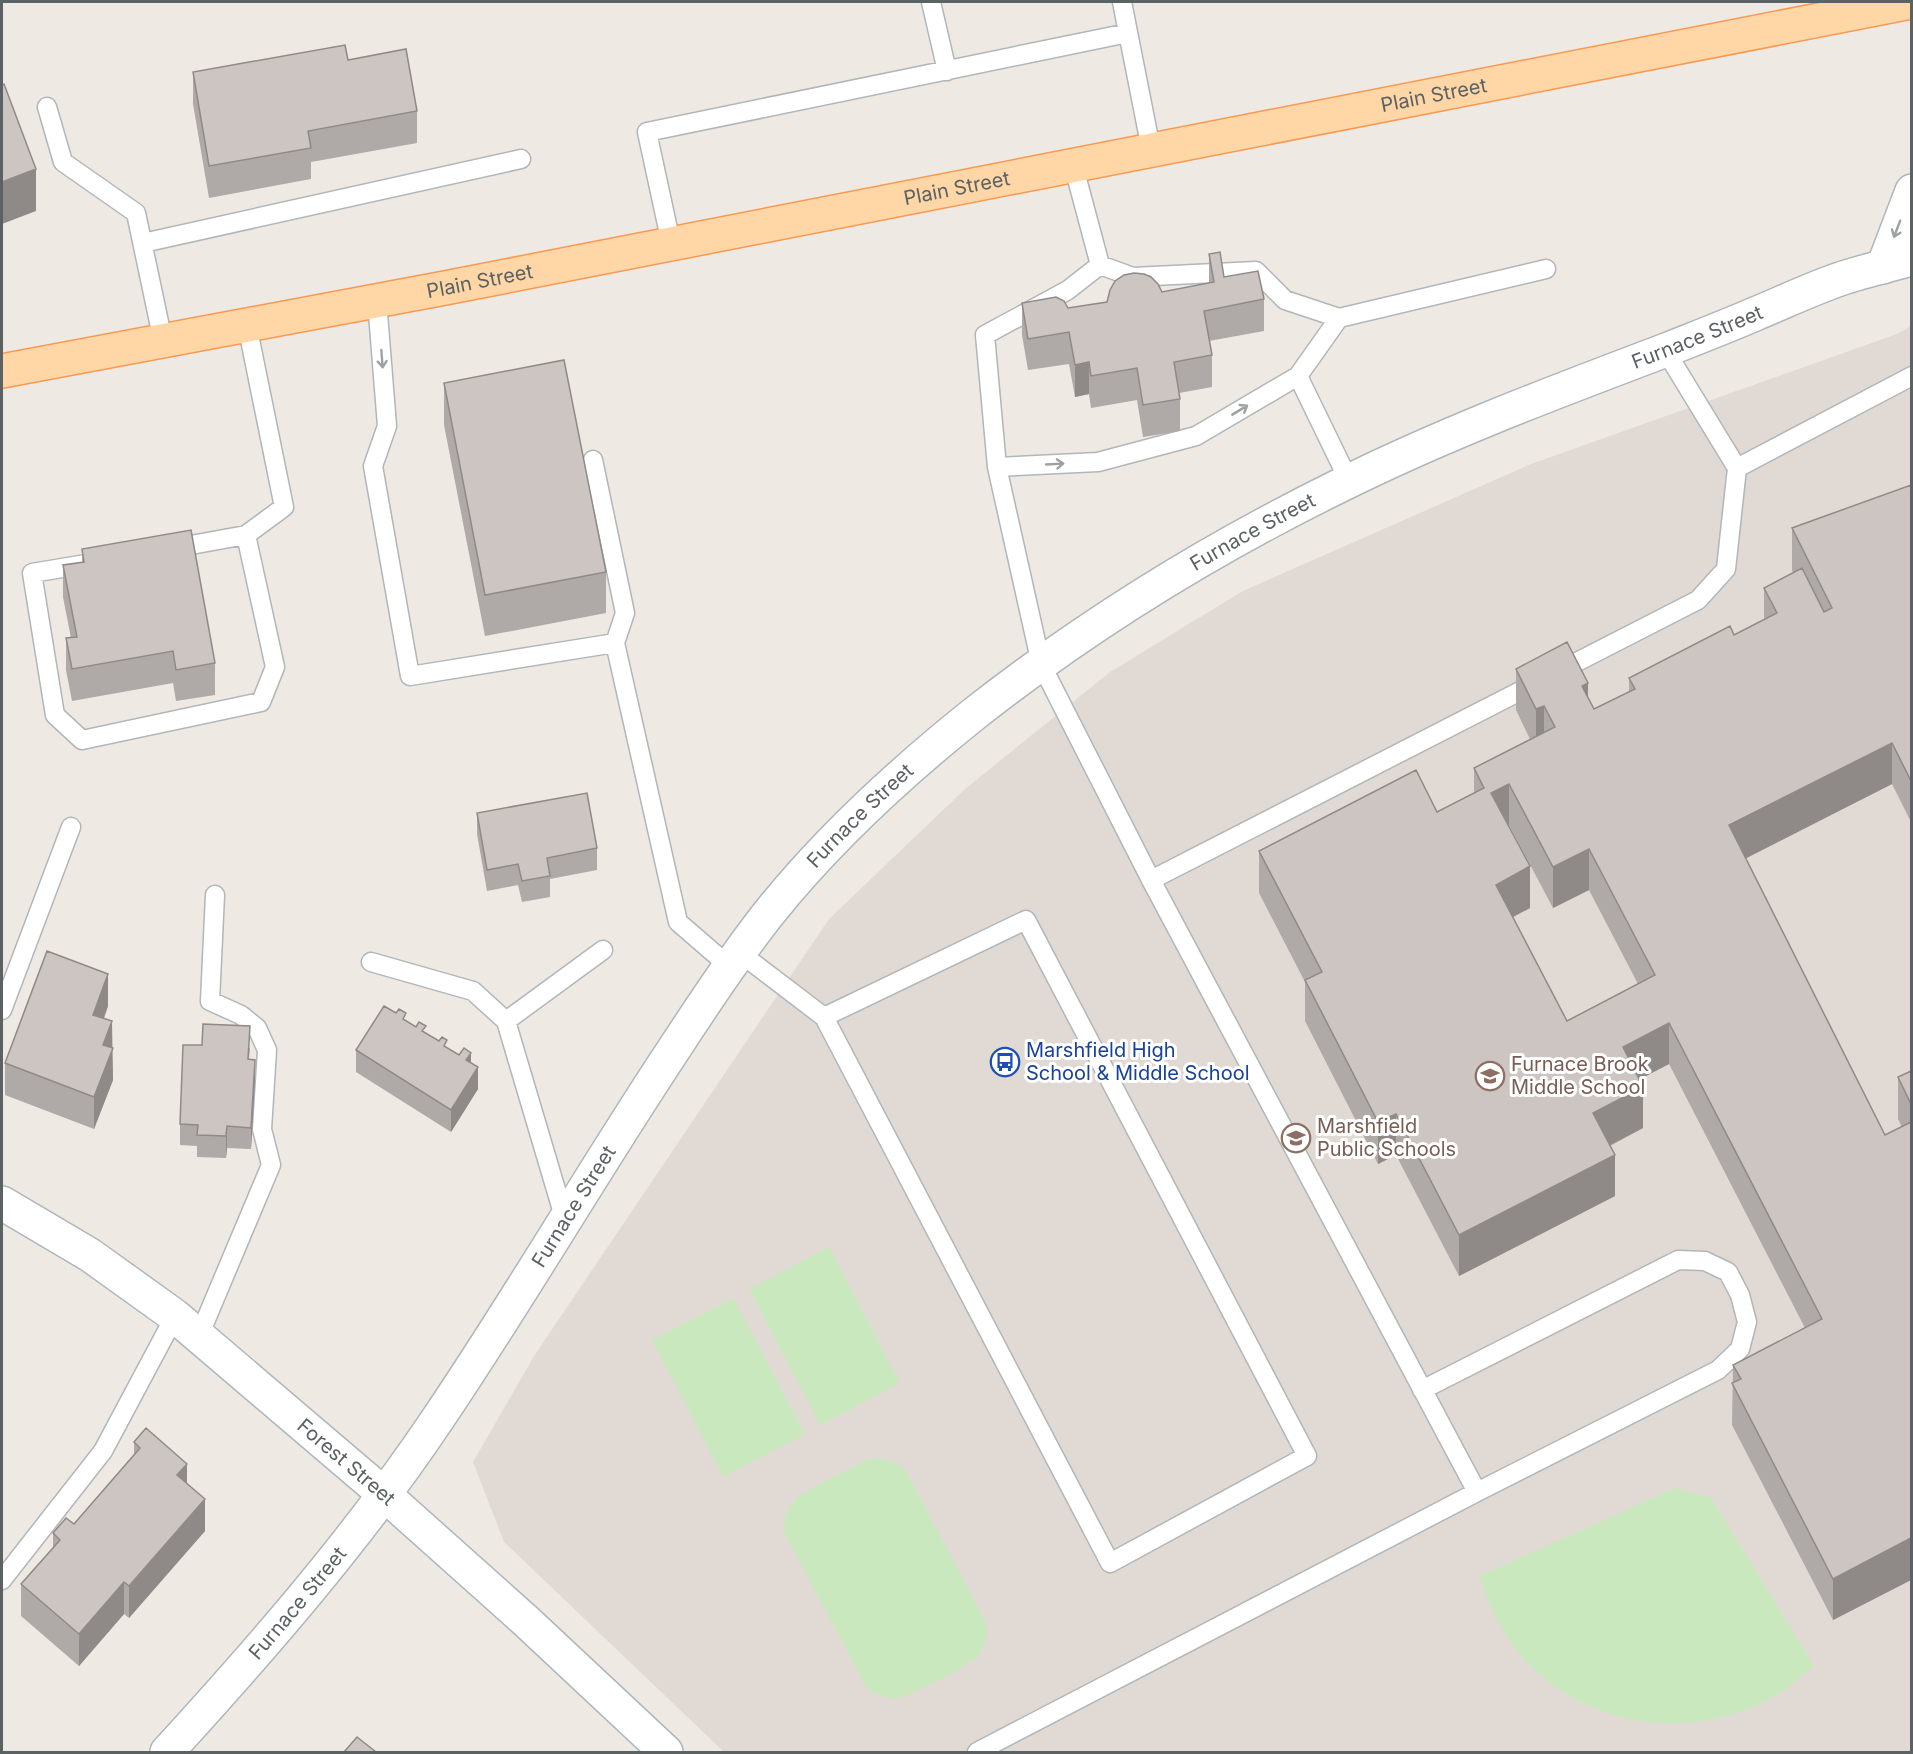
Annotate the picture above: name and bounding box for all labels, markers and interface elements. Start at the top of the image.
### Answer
street label: Plain Street [1379,73,1489,117]
street label: Plain Street [902,166,1012,210]
one-way arrow [1891,219,1902,238]
street label: Plain Street [425,259,535,303]
street label: Furnace Street [1628,300,1767,374]
one-way arrow [376,349,387,368]
one-way arrow [1231,404,1248,416]
one-way arrow [1045,459,1065,470]
street label: Furnace Street [1186,488,1319,576]
street label: Furnace Street [802,758,918,873]
place label: Marshfield High School & Middle School [1026,1038,1250,1085]
bus stop icon: Marshfield High School & Middle School [989,1046,1021,1078]
place label: Furnace Brook Middle School [1511,1052,1649,1099]
school or university icon: Furnace Brook Middle School [1474,1060,1506,1092]
place label: Marshfield Public Schools [1317,1114,1456,1161]
school or university icon: Marshfield Public Schools [1280,1122,1312,1154]
street label: Furnace Street [527,1141,621,1272]
street label: Forest Street [292,1414,401,1511]
street label: Furnace Street [244,1542,351,1664]

